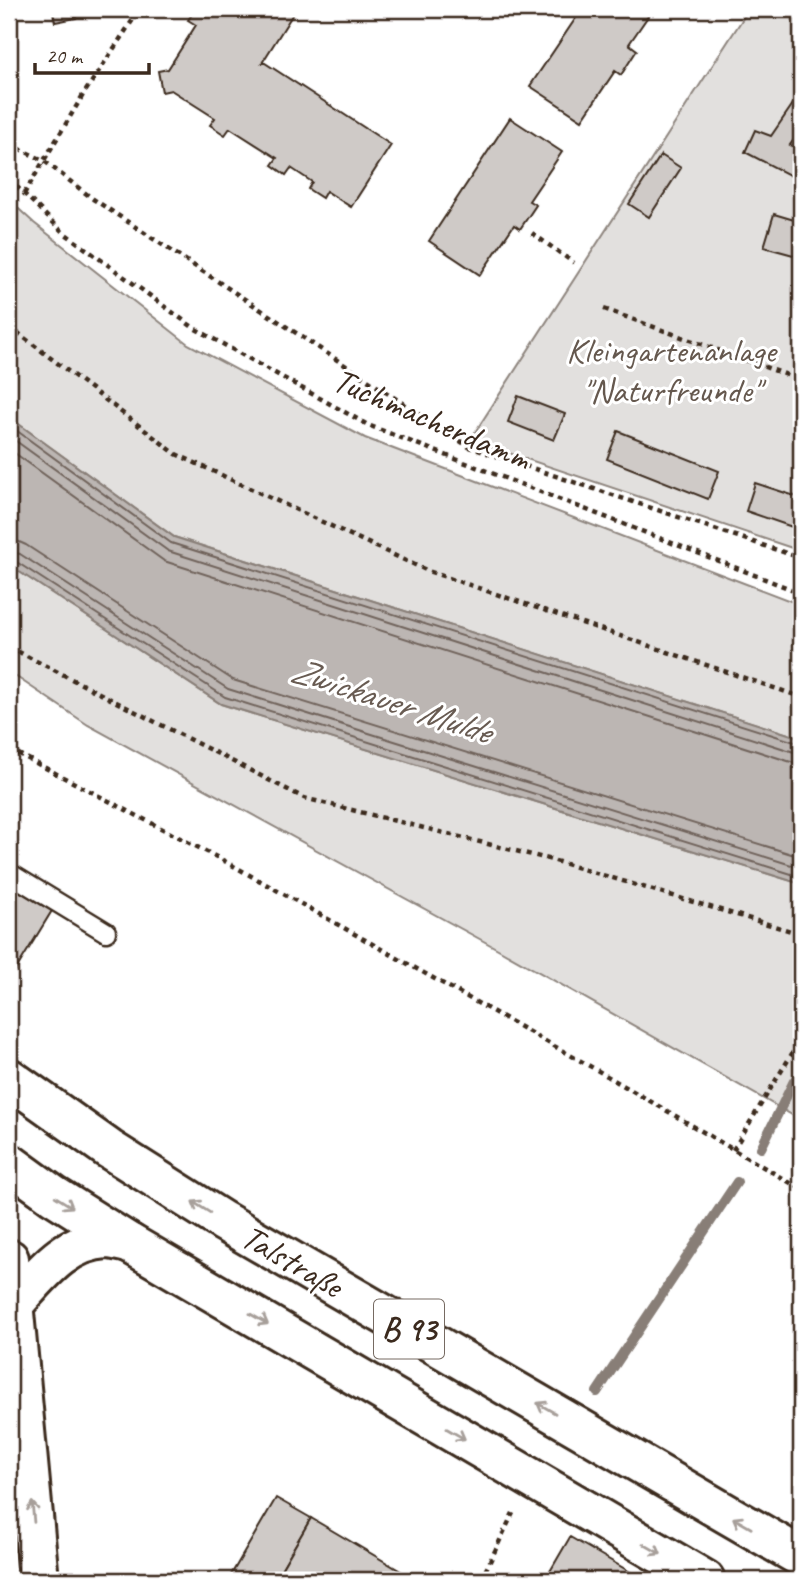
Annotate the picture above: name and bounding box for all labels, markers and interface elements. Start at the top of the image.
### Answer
scale bar [35,32,149,76]
text: 20 m [46,43,84,69]
park label: Kleingartenanlage "Naturfreunde" [566,328,778,413]
street label: Tuchmacherdamm [326,357,539,481]
water label: Zwickauer Mulde [285,646,501,756]
one-way arrow [54,1196,74,1210]
one-way arrow [192,1200,211,1214]
street label: Talstraße [233,1214,353,1309]
road number: B 93 [374,1300,444,1358]
one-way arrow [249,1313,269,1327]
one-way arrow [536,1401,556,1415]
one-way arrow [445,1427,465,1441]
one-way arrow [26,1502,39,1524]
one-way arrow [733,1515,753,1529]
one-way arrow [642,1542,662,1556]

